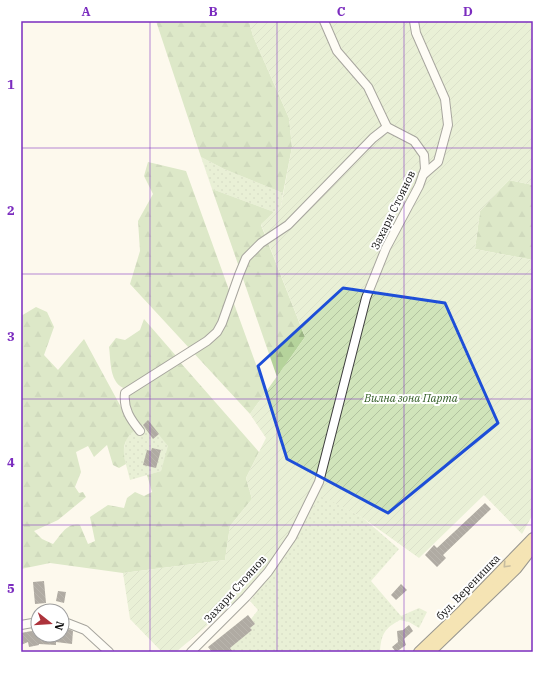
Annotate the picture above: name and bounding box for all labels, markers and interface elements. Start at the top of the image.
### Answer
text: A [81,3,91,20]
text: B [208,3,218,20]
text: C [337,3,346,20]
text: D [463,3,473,20]
text: 1 [7,76,15,93]
street label: Захари Стоянов [368,168,418,252]
text: 2 [7,202,15,219]
text: 3 [7,328,15,345]
park label: Вилна зона Парта [363,391,458,405]
text: 4 [7,454,15,471]
street label: бул. Веренишка [433,551,503,623]
street label: Захари Стоянов [201,552,269,626]
one-way arrow [503,560,511,568]
text: 5 [7,580,15,597]
north arrow [30,603,70,643]
text: N [52,620,68,632]

